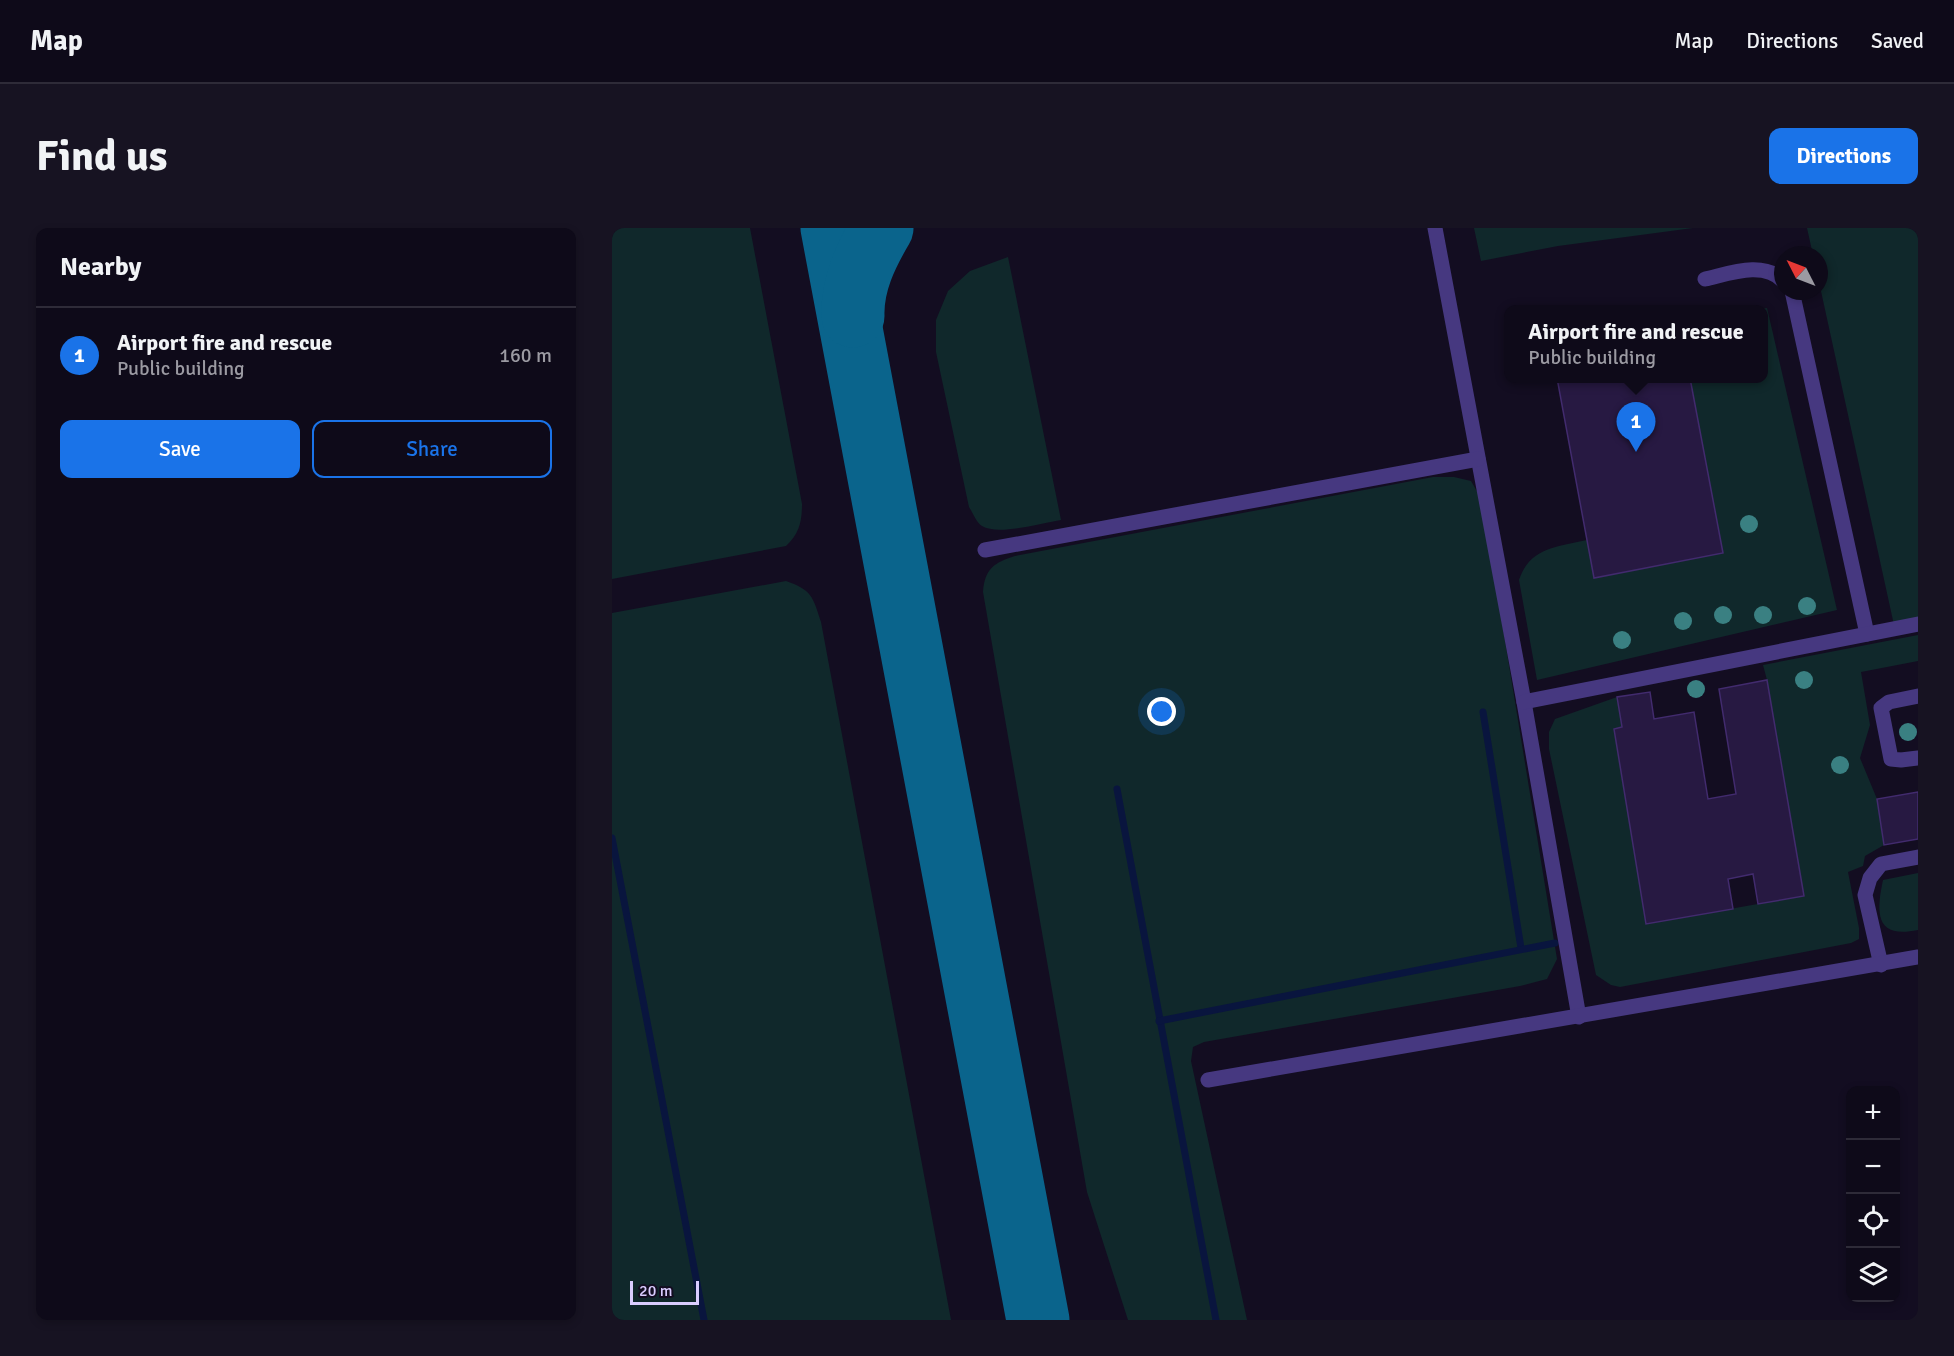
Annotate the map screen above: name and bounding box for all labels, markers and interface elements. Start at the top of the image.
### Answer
text: Map [30,24,83,58]
text: Map [1675,28,1713,54]
text: Directions [1746,28,1838,54]
text: Saved [1871,28,1924,54]
button: Directions [1769,128,1918,184]
text: Find us [36,131,167,182]
north arrow [1774,246,1828,300]
text: Nearby [60,251,141,283]
popup [1504,305,1768,383]
text: Airport fire and rescue [1528,318,1744,345]
text: Airport fire and rescue [117,329,332,356]
text: 1 [74,343,85,368]
text: 160 m [499,343,552,368]
text: Public building [1528,345,1656,370]
text: Public building [117,356,245,381]
pin: 1 [1616,402,1656,452]
button: Save [60,420,300,478]
button: Share [312,420,552,478]
your location [1147,697,1176,726]
map controls [1846,1086,1900,1302]
button: + [1846,1086,1900,1140]
button: − [1846,1140,1900,1194]
button: locate [1846,1194,1900,1248]
button: layers [1846,1248,1900,1302]
scale bar [630,1278,699,1306]
text: 20 m [639,1281,673,1301]

